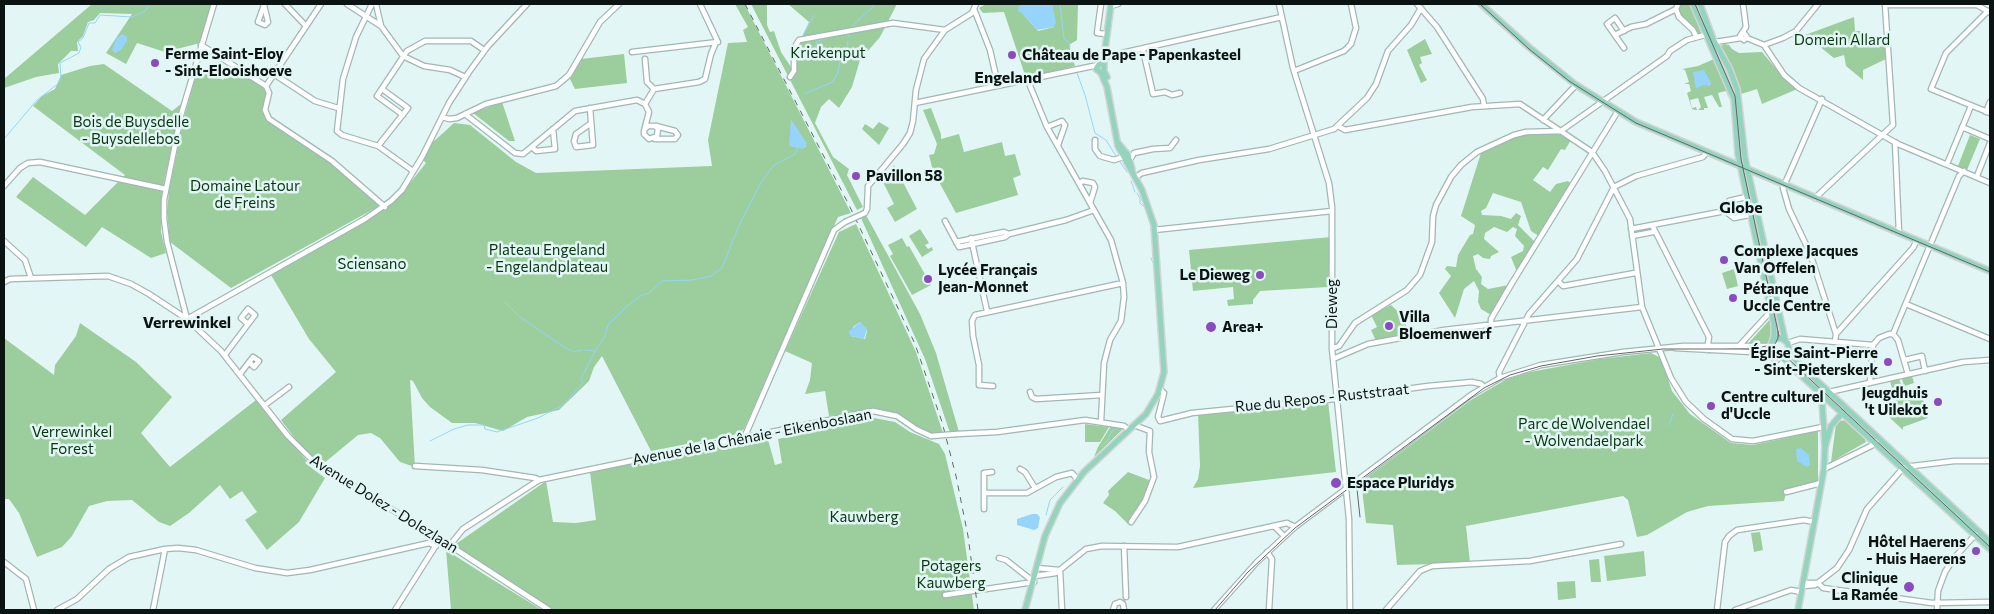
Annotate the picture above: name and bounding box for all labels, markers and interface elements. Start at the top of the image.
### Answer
park label: Domein Allard [1794,31,1890,49]
park label: Kriekenput [790,44,866,62]
place label: Ferme Saint-Eloy - Sint-Elooishoeve [165,45,292,80]
place label: Château de Pape - Papenkasteel [1022,46,1241,64]
marker: Château de Pape - Papenkasteel [1006,49,1018,61]
marker: Ferme Saint-Eloy - Sint-Elooishoeve [149,57,161,69]
district label: Engeland [974,68,1042,88]
park label: Bois de Buysdelle - Buysdellebos [73,113,189,148]
place label: Pavillon 58 [866,167,942,185]
marker: Pavillon 58 [850,170,862,182]
park label: Domaine Latour de Freins [190,177,300,212]
district label: Globe [1719,198,1763,218]
park label: Plateau Engeland - Engelandplateau [486,241,608,276]
place label: Complexe Jacques Van Offelen [1734,242,1858,277]
marker: Complexe Jacques Van Offelen [1718,254,1730,266]
park label: Sciensano [338,255,406,273]
place label: Lycée Français Jean-Monnet [938,261,1037,296]
place label: Le Dieweg [1179,266,1250,284]
marker: Le Dieweg [1254,269,1266,281]
marker: Lycée Français Jean-Monnet [922,273,934,285]
street label: Dieweg [1323,279,1341,329]
place label: Pétanque Uccle Centre [1743,280,1830,315]
marker: Pétanque Uccle Centre [1727,292,1739,304]
place label: Villa Bloemenwerf [1399,308,1492,343]
district label: Verrewinkel [143,313,231,333]
place label: Area+ [1222,318,1264,336]
marker: Area+ [1204,320,1218,334]
marker: Villa Bloemenwerf [1383,320,1395,332]
place label: Église Saint-Pierre - Sint-Pieterskerk [1750,344,1878,379]
marker: Église Saint-Pierre - Sint-Pieterskerk [1882,356,1894,368]
street label: Rue du Repos - Ruststraat [1234,380,1410,416]
place label: Jeugdhuis 't Uilekot [1861,384,1928,419]
place label: Centre culturel d'Uccle [1721,388,1824,423]
marker: Jeugdhuis 't Uilekot [1932,396,1944,408]
marker: Centre culturel d'Uccle [1705,400,1717,412]
street label: Avenue de la Chênaie - Eikenboslaan [631,405,873,469]
park label: Parc de Wolvendael - Wolvendaelpark [1518,415,1650,450]
park label: Verrewinkel Forest [32,423,112,458]
street label: Avenue Dolez - Dolezlaan [307,451,461,557]
place label: Espace Pluridys [1347,474,1454,492]
marker: Espace Pluridys [1329,476,1343,490]
park label: Kauwberg [829,508,899,526]
place label: Hôtel Haerens - Huis Haerens [1866,533,1966,568]
marker: Hôtel Haerens - Huis Haerens [1970,545,1982,557]
park label: Potagers Kauwberg [916,557,986,592]
place label: Clinique La Ramée [1831,569,1898,604]
marker: Clinique La Ramée [1902,580,1916,594]

